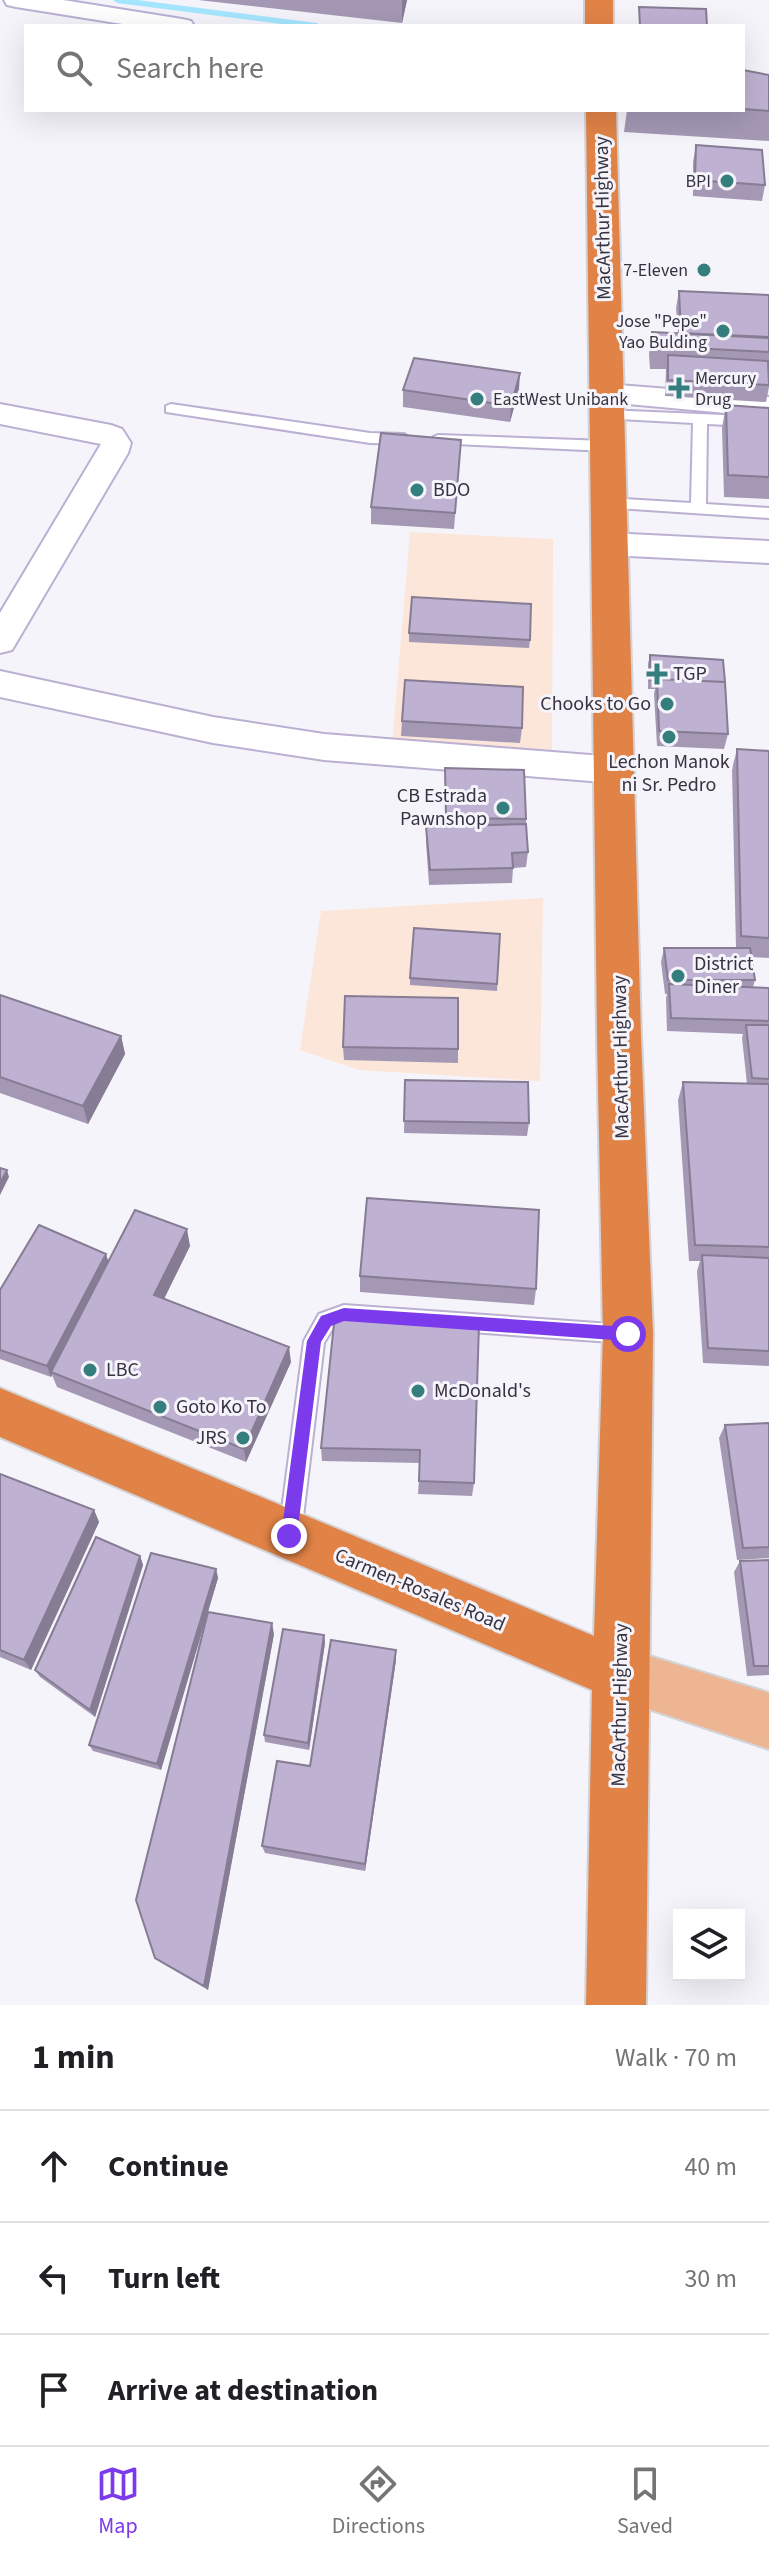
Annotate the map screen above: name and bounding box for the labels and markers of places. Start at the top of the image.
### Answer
place label: BPI [685,169,711,194]
marker: BPI [718,172,736,190]
place label: 7-Eleven [623,258,688,283]
marker: 7-Eleven [695,261,713,279]
place label: Jose "Pepe" Yao Bulding [616,309,707,355]
marker: Jose "Pepe" Yao Bulding [714,322,732,340]
place label: Mercury Drug [695,366,757,412]
marker: Mercury Drug [670,379,688,397]
place label: EastWest Unibank [493,387,628,412]
marker: EastWest Unibank [468,390,486,408]
place label: BDO [433,476,470,504]
marker: BDO [408,481,426,499]
place label: TGP [673,660,707,688]
marker: TGP [648,665,666,683]
place label: Chooks to Go [540,690,651,718]
marker: Chooks to Go [658,695,676,713]
marker: Lechon Manok ni Sr. Pedro [660,728,678,746]
place label: Lechon Manok ni Sr. Pedro [608,748,730,799]
place label: CB Estrada Pawnshop [397,782,487,833]
marker: CB Estrada Pawnshop [494,799,512,817]
place label: District Diner [694,950,754,1001]
marker: District Diner [669,967,687,985]
place label: LBC [106,1356,139,1384]
marker: LBC [81,1361,99,1379]
place label: McDonald's [434,1377,531,1405]
marker: McDonald's [409,1382,427,1400]
place label: Goto Ko To [176,1393,267,1421]
marker: Goto Ko To [151,1398,169,1416]
place label: JRS [196,1424,227,1452]
marker: JRS [234,1429,252,1447]

